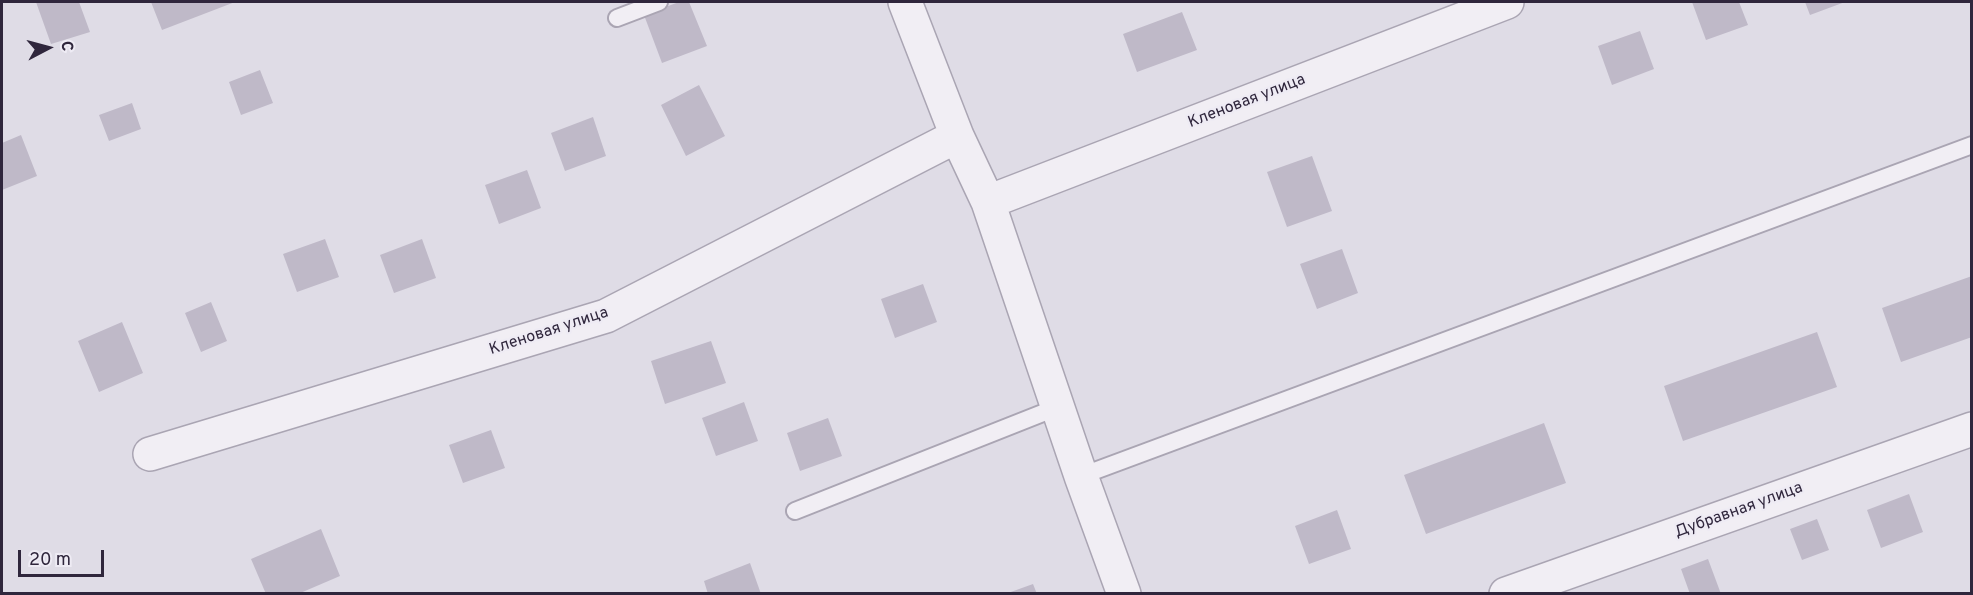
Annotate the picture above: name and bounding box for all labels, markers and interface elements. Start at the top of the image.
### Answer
north arrow [18,18,78,78]
text: С [55,40,76,52]
street label: Кленовая улица [1186,71,1308,133]
street label: Кленовая улица [487,304,611,360]
street label: Дубравная улица [1672,479,1806,543]
scale bar [21,538,106,576]
text: 20 m [29,549,71,572]

